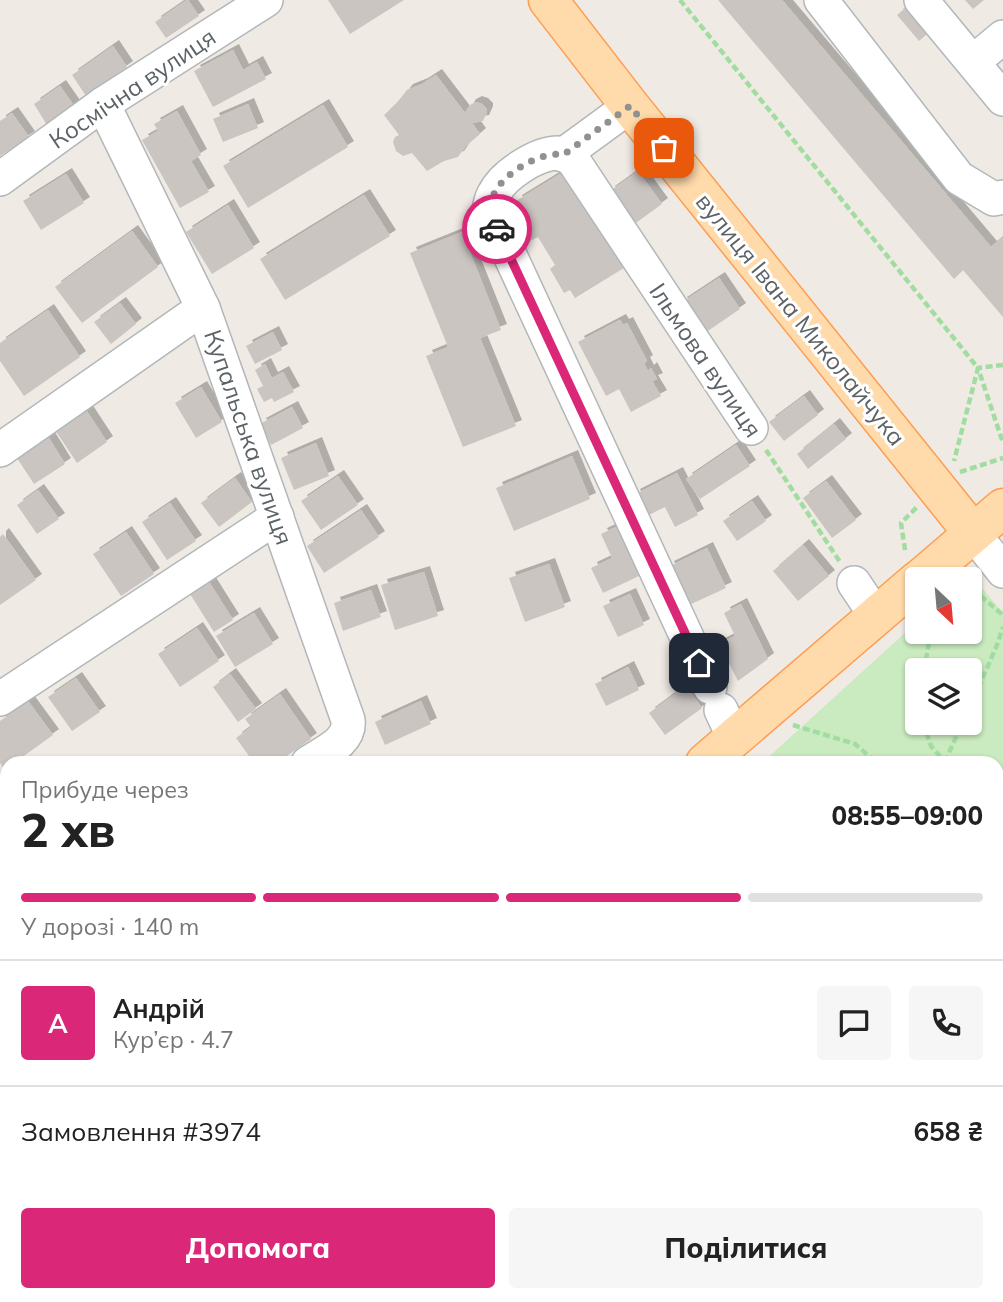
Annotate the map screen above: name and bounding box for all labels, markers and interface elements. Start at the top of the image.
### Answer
street label: Космічна вулиця [43,21,221,155]
pin [634,118,694,178]
icon: bag [645,129,683,167]
street label: вулиця Івана Миколайчука [690,187,912,451]
courier [462,194,532,264]
icon: car [478,210,516,248]
street label: Ільмова вулиця [643,277,769,443]
street label: Купальська вулиця [198,326,300,548]
north arrow [905,567,982,644]
map controls [905,567,982,735]
pin [669,633,729,693]
icon: home [680,644,718,682]
button: layers [905,658,982,735]
text: Прибуде через [21,775,189,804]
text: 08:55–09:00 [832,799,983,832]
text: 2 хв [21,801,115,859]
text: У дорозі · 140 m [21,912,199,941]
button: chat [817,986,891,1060]
button: phone [909,986,983,1060]
text: Андрій [113,992,205,1025]
text: А [48,1007,68,1040]
text: Кур’єр · 4.7 [113,1025,234,1054]
text: Замовлення #3974 [21,1115,261,1148]
text: 658 ₴ [913,1115,983,1148]
button: Допомога [21,1208,495,1288]
button: Поділитися [509,1208,983,1288]

